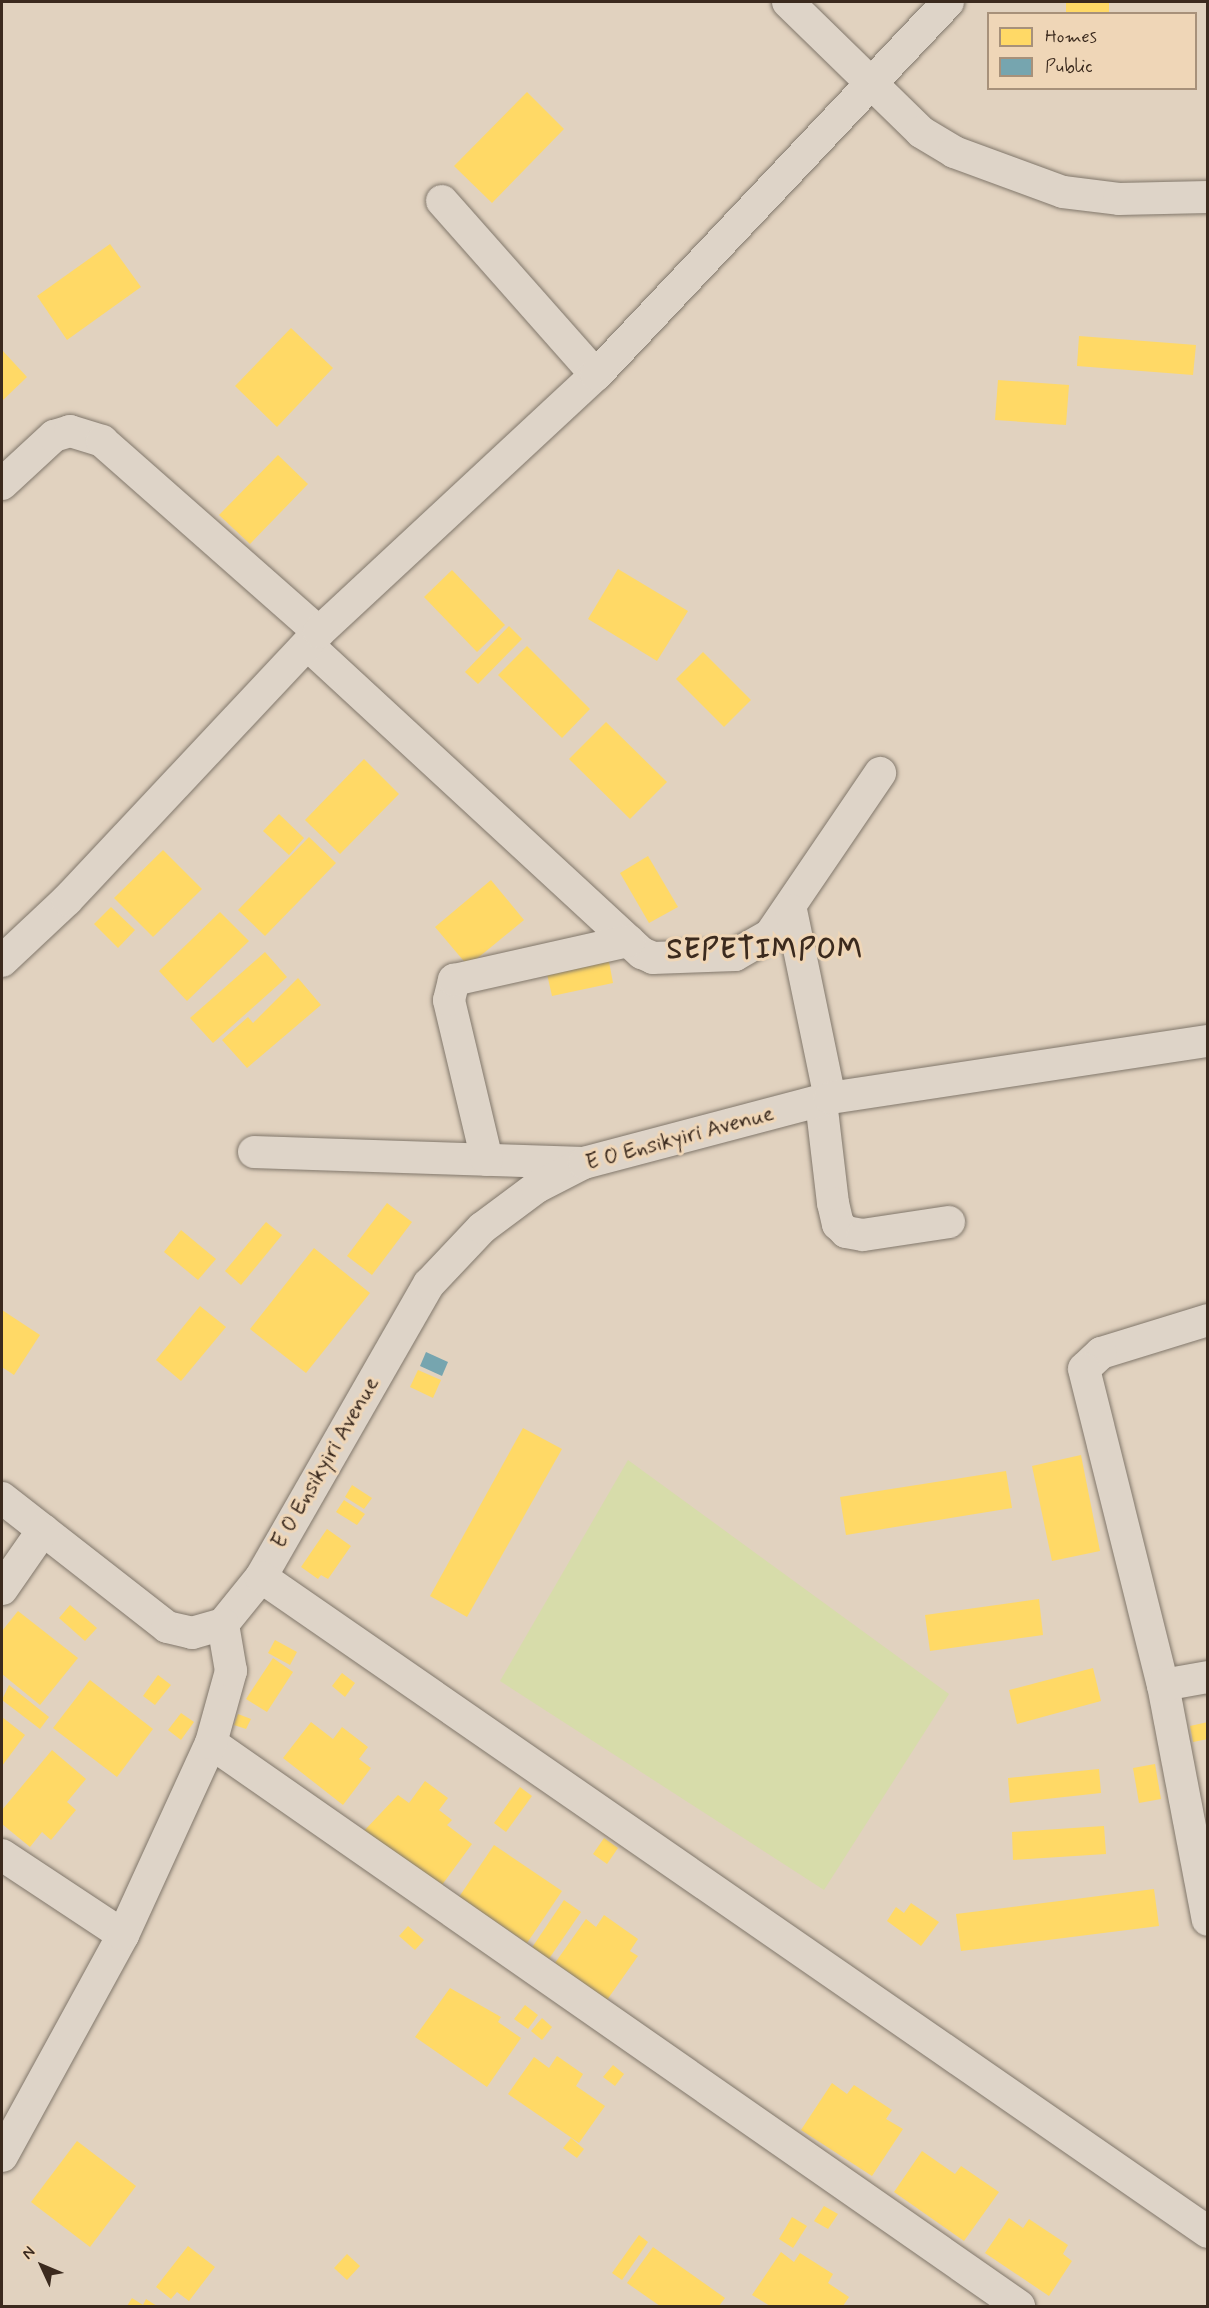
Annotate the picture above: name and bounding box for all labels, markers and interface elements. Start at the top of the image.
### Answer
legend [987,12,1197,90]
text: Homes [1045,25,1097,49]
text: Public [1045,55,1093,79]
district label: SEPETIMPOM [669,934,861,968]
street label: E O Ensikyiri Avenue [583,1101,777,1177]
street label: E O Ensikyiri Avenue [266,1372,386,1554]
north arrow [12,2236,72,2296]
text: N [17,2242,40,2264]

